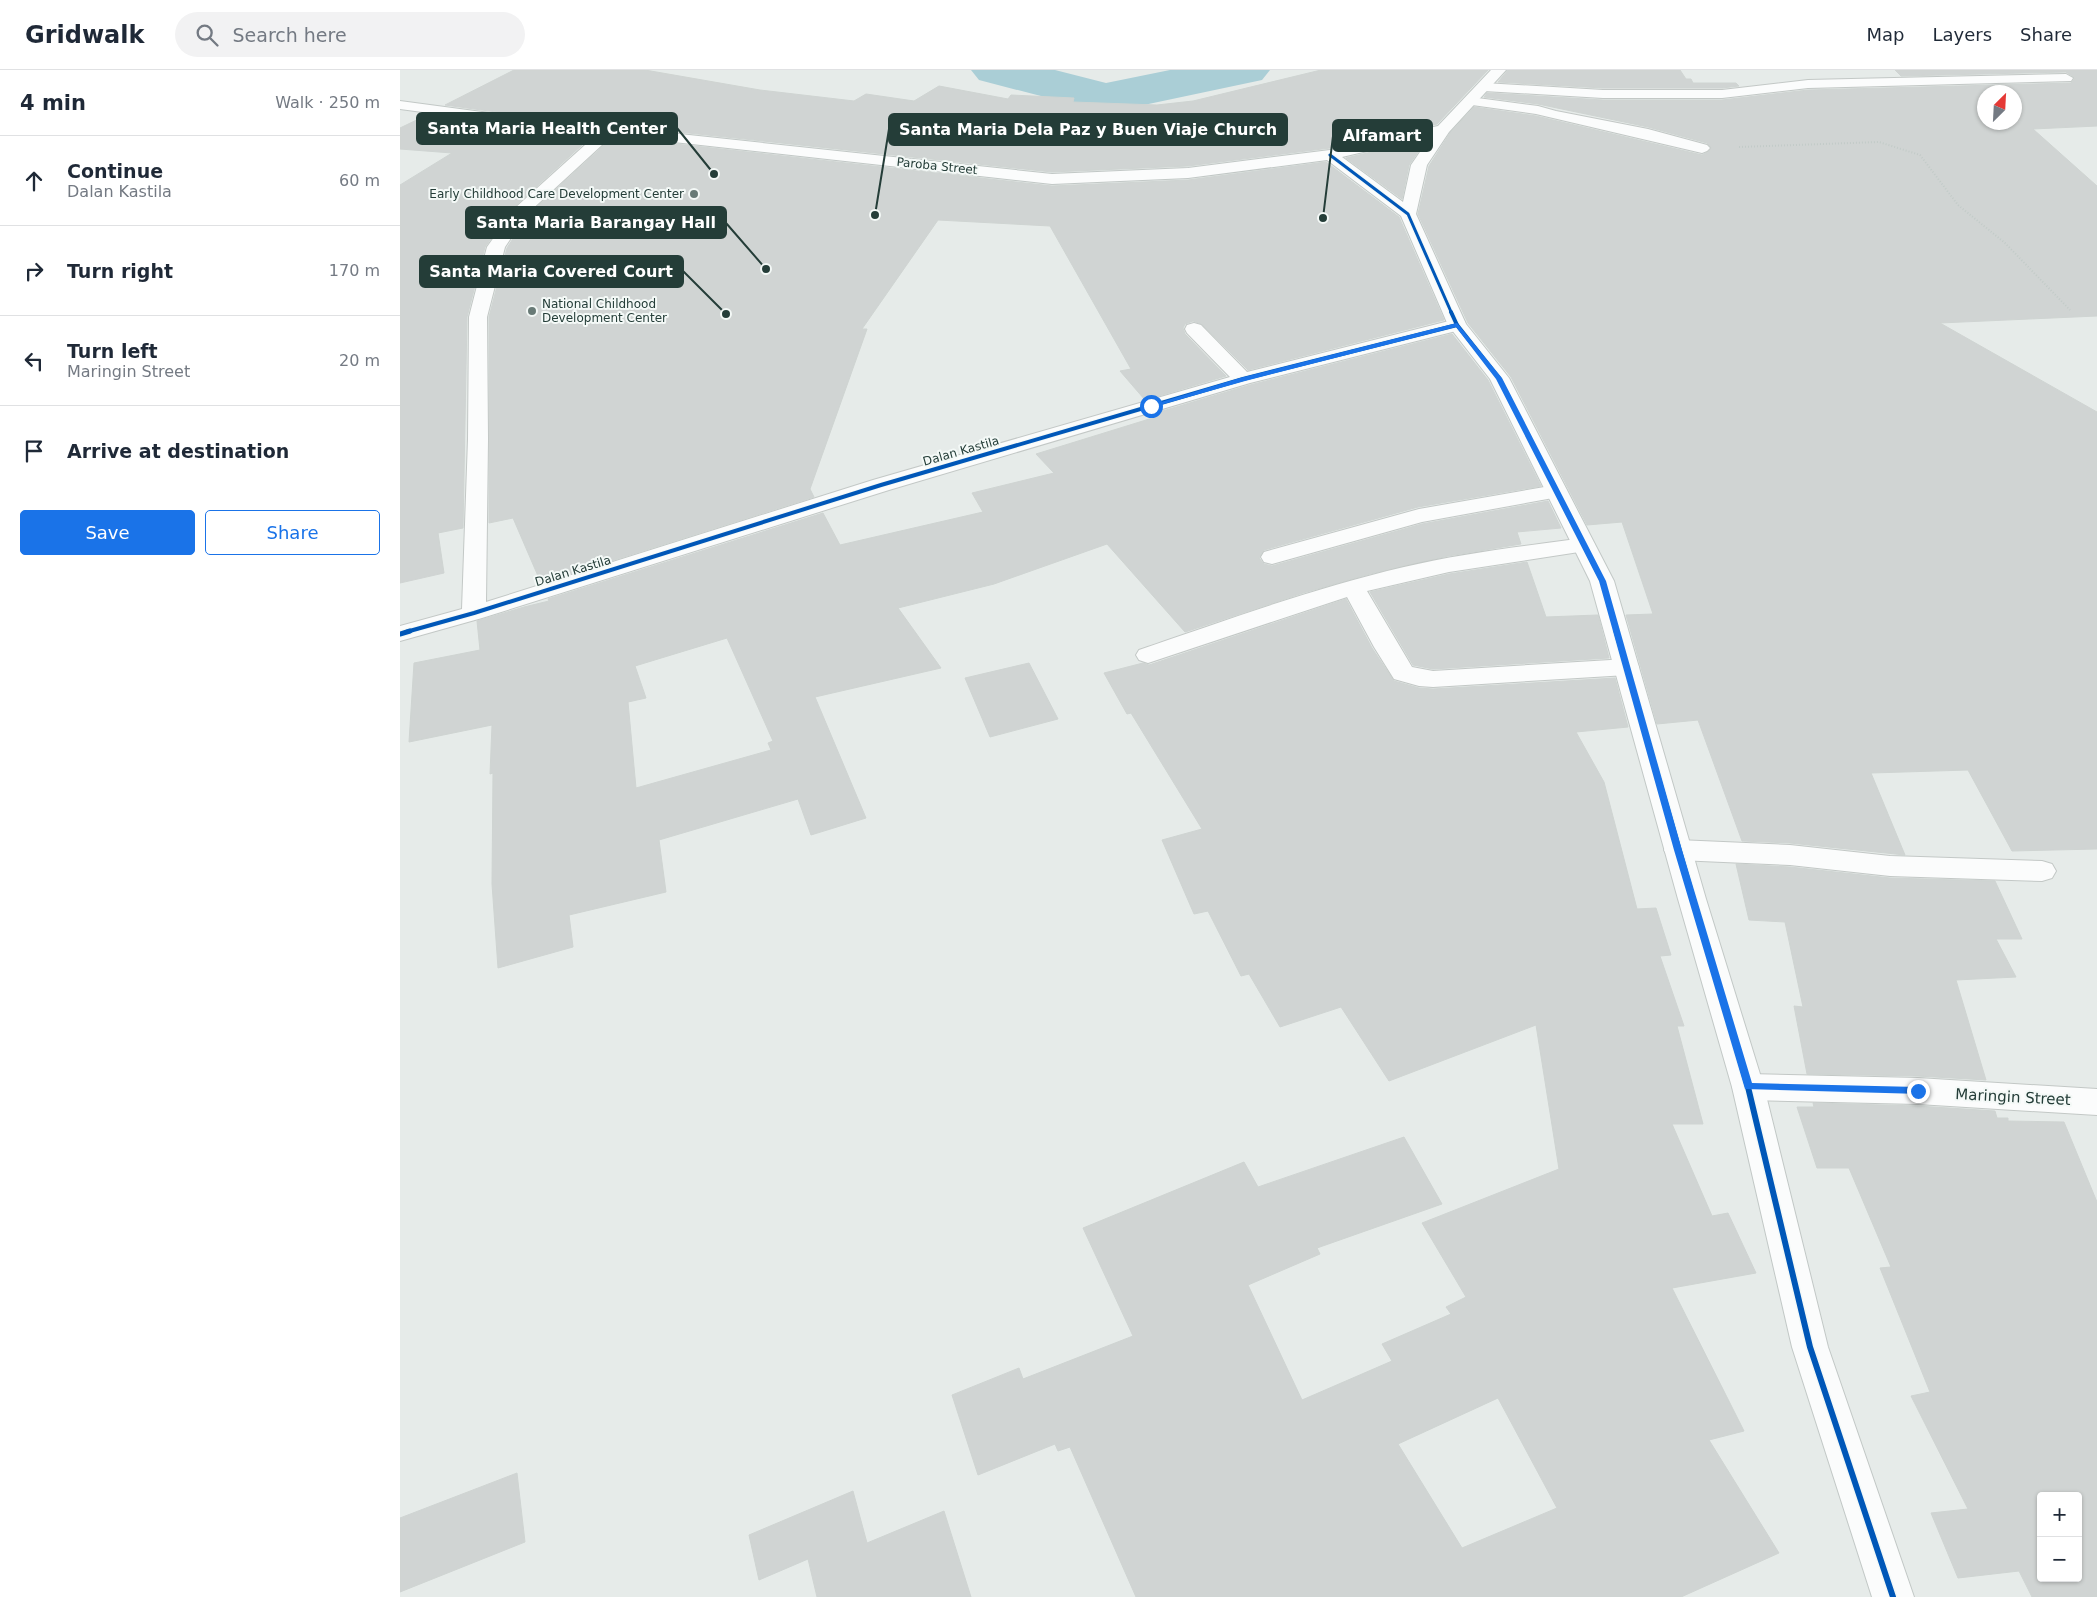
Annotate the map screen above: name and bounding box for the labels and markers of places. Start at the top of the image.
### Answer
callout: Santa Maria Health Center [417,113,677,144]
callout: Santa Maria Dela Paz y Buen Viaje Church [889,114,1287,145]
callout: Alfamart [1333,120,1432,151]
place label: Early Childhood Care Development Center [429,187,684,201]
marker: Early Childhood Care Development Center [688,188,700,200]
callout: Santa Maria Barangay Hall [466,207,726,238]
callout: Santa Maria Covered Court [420,256,683,287]
place label: National Childhood Development Center [542,297,667,325]
marker: National Childhood Development Center [526,305,538,317]

